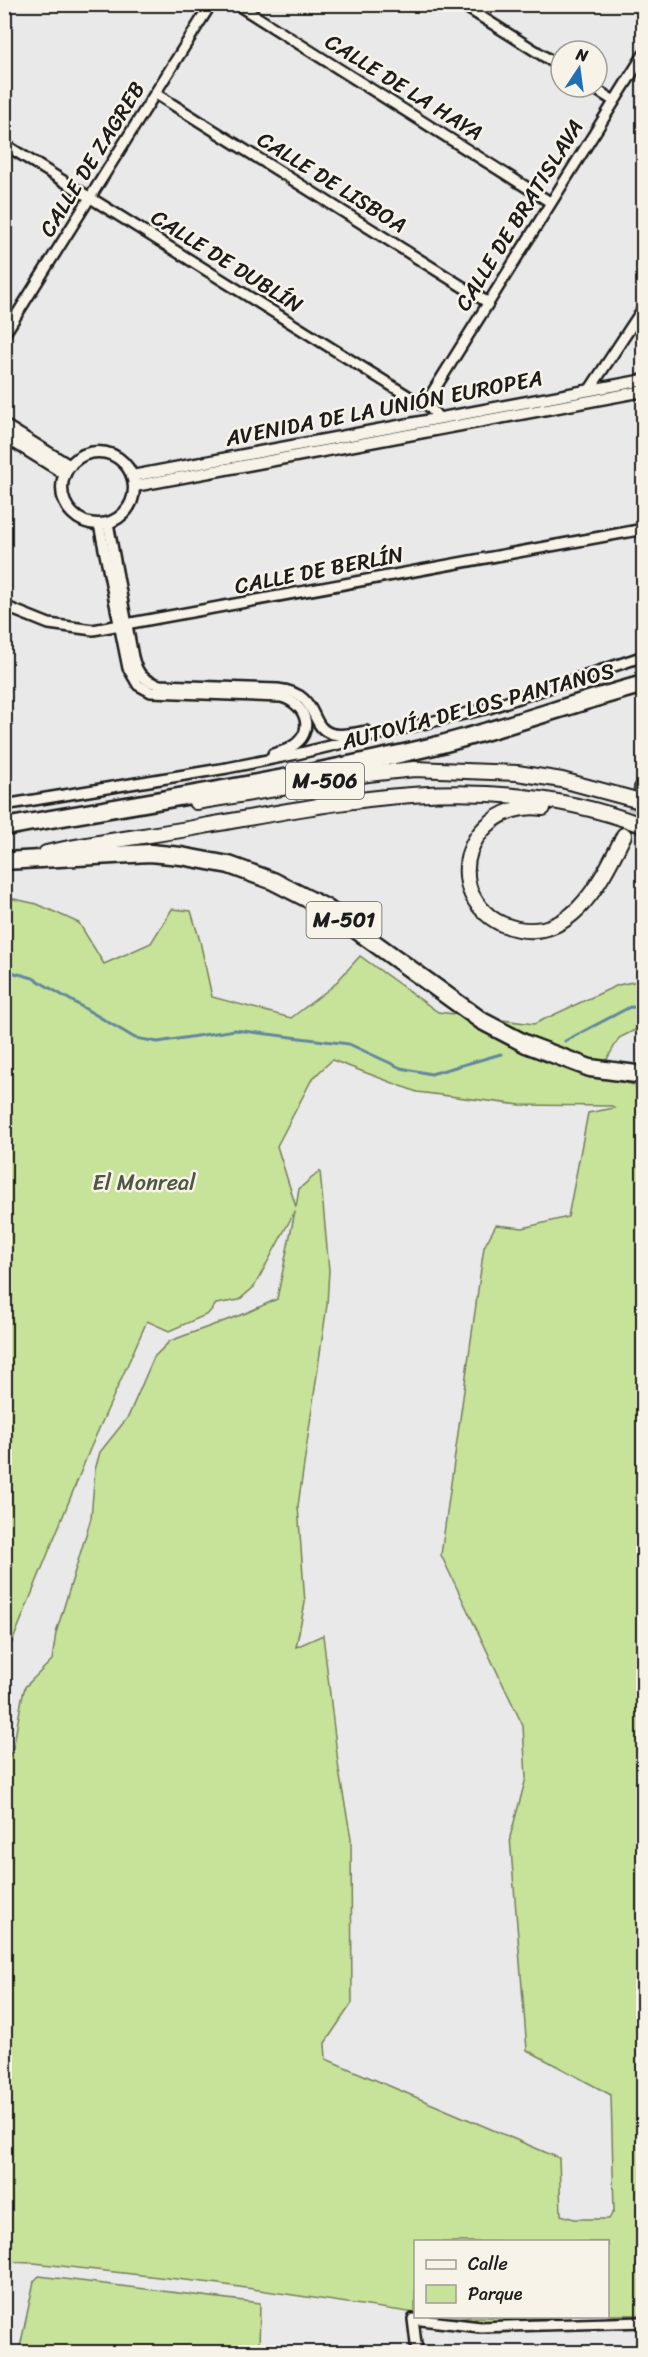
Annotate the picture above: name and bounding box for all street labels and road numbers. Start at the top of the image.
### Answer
street label: CALLE DE LA HAYA [317,23,491,151]
street label: CALLE DE ZAGREB [28,73,156,245]
street label: CALLE DE BRATISLAVA [444,111,594,319]
street label: CALLE DE LISBOA [249,120,415,244]
street label: CALLE DE DUBLÍN [143,198,311,324]
street label: AVENIDA DE LA UNIÓN EUROPEA [221,358,546,458]
street label: CALLE DE BERLÍN [231,534,407,605]
street label: AUTOVÍA DE LOS PANTANOS [336,651,619,762]
road number: M-506 [286,763,364,799]
road number: M-501 [306,902,382,938]

